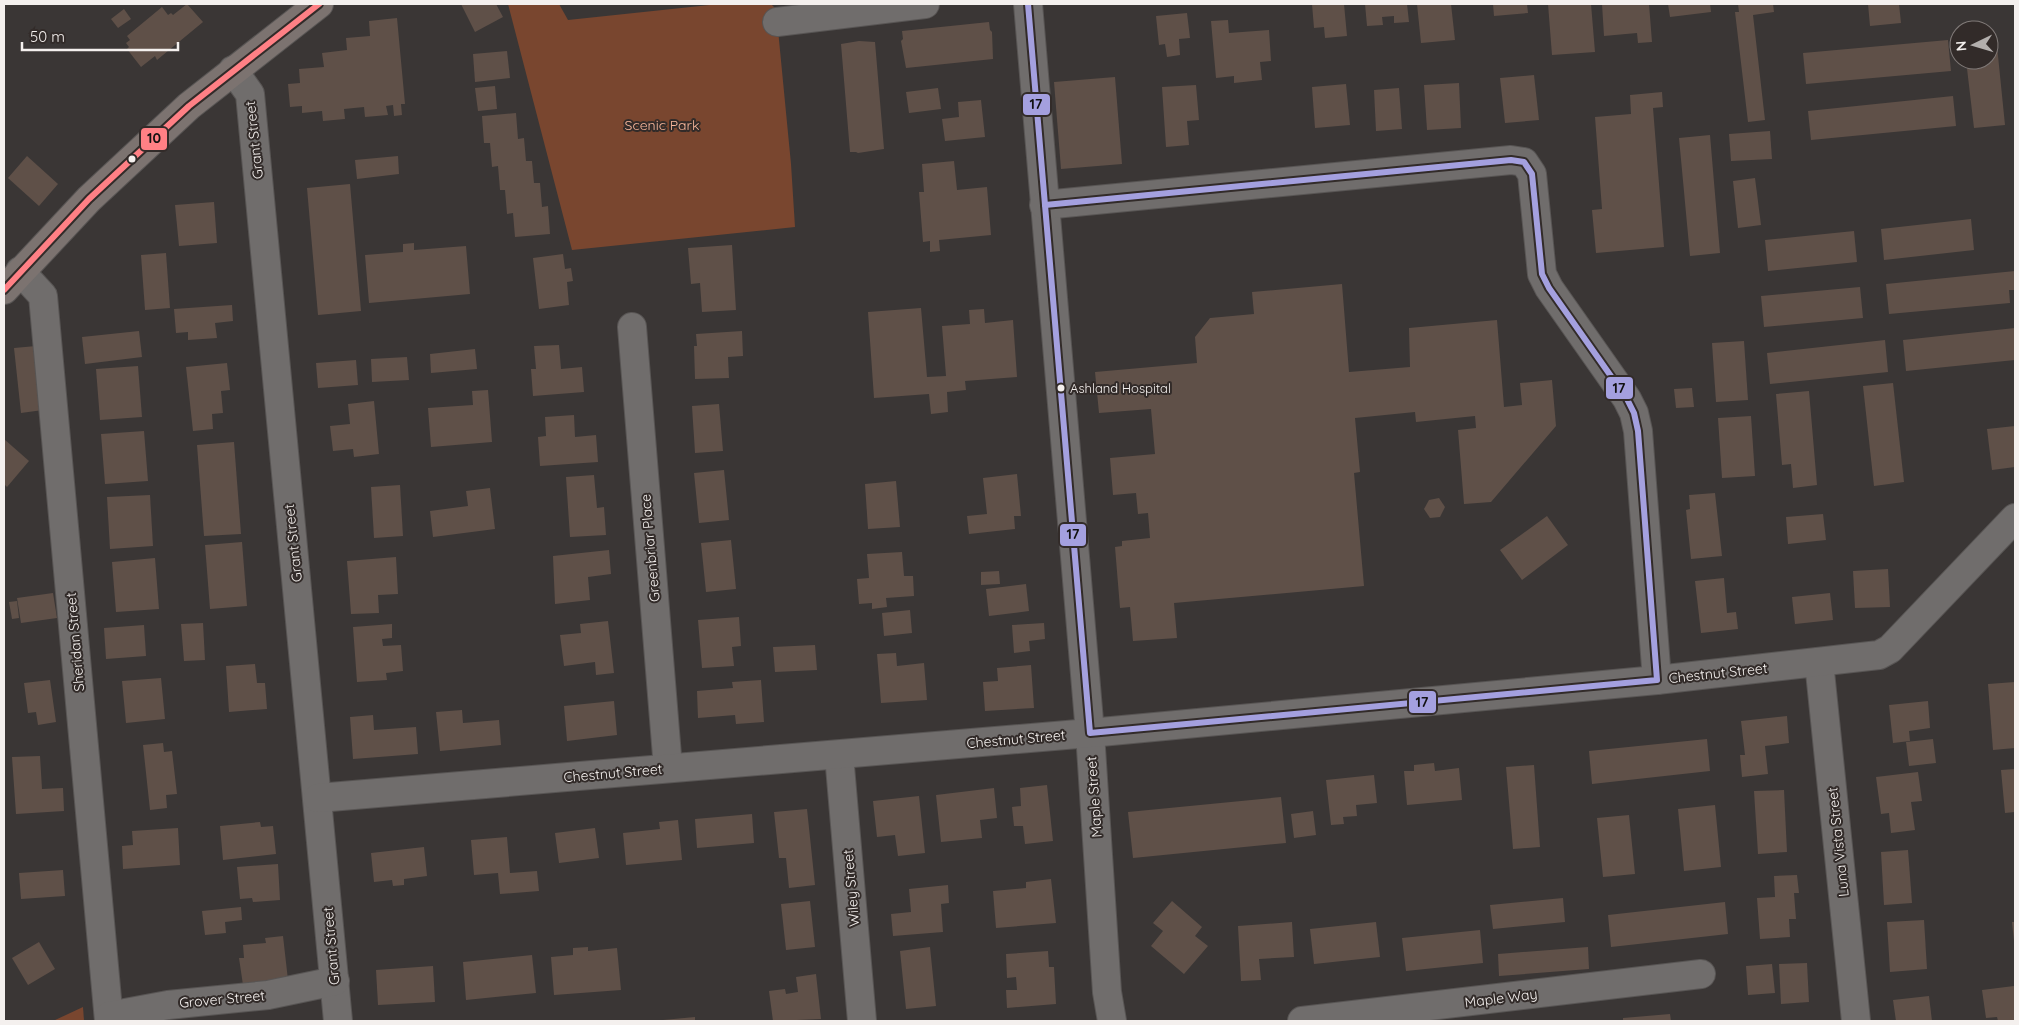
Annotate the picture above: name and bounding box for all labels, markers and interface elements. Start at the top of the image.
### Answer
scale bar [22,20,179,52]
north arrow [1949,20,1999,70]
text: 50 m [30,27,65,46]
text: N [1952,40,1970,52]
line badge: 17 [1022,93,1051,116]
text: 17 [1029,95,1043,113]
street label: Grant Street [241,100,267,180]
park label: Scenic Park [625,116,699,134]
line badge: 10 [140,127,168,151]
text: 10 [147,129,161,147]
unlabelled marker [127,154,137,164]
line badge: 17 [1605,376,1634,400]
text: 17 [1612,379,1626,397]
place label: Ashland Hospital [1070,380,1171,396]
marker: Ashland Hospital [1056,383,1066,393]
street label: Greenbriar Place [636,493,664,603]
street label: Grant Street [280,503,306,583]
line badge: 17 [1059,523,1087,547]
text: 17 [1066,525,1080,543]
street label: Sheridan Street [62,592,88,692]
street label: Chestnut Street [1668,659,1769,687]
line badge: 17 [1408,690,1437,714]
text: 17 [1415,693,1429,711]
street label: Chestnut Street [966,726,1066,752]
street label: Maple Street [1082,755,1106,838]
street label: Chestnut Street [563,760,663,786]
street label: Luna Vista Street [1823,786,1853,898]
street label: Wiley Street [839,848,863,927]
street label: Grant Street [319,906,343,986]
street label: Maple Way [1464,985,1538,1011]
street label: Grover Street [178,986,266,1012]

